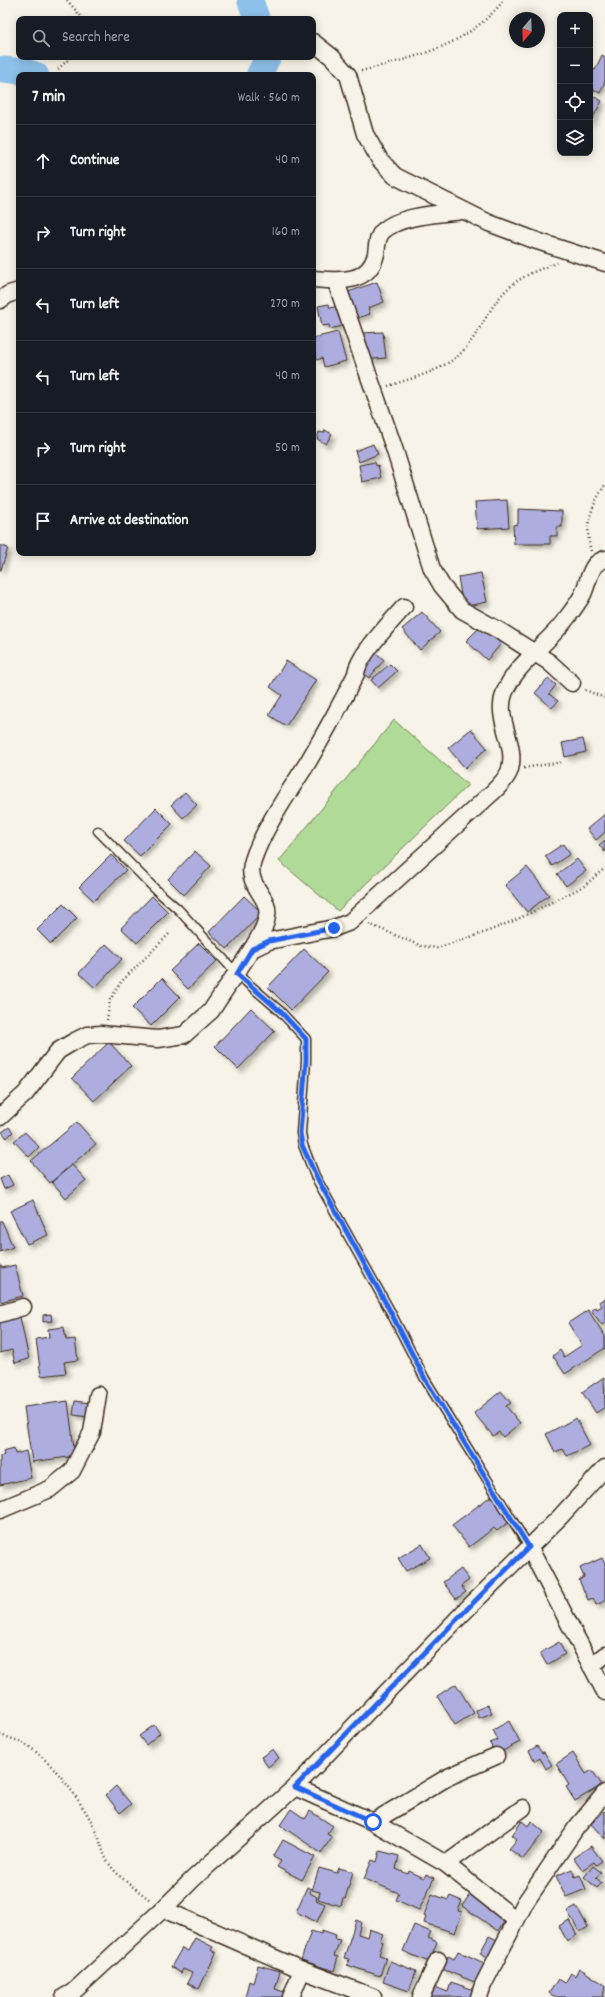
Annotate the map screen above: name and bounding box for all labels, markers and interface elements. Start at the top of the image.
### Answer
north arrow [509,12,545,48]
map controls [557,12,593,156]
button: + [557,12,593,48]
search box [16,16,316,60]
icon: search [30,27,52,49]
text: Search here [62,27,130,49]
button: − [557,48,593,84]
button: locate [557,84,593,120]
text: 7 min [32,86,65,110]
text: Walk · 560 m [238,89,300,108]
button: layers [557,120,593,156]
icon: ahead [32,150,54,172]
text: Continue [70,150,119,172]
text: 40 m [276,151,300,170]
icon: right [32,222,54,244]
text: Turn right [70,222,126,244]
text: 160 m [272,223,300,242]
icon: left [32,294,54,316]
text: Turn left [70,294,119,316]
text: 270 m [270,295,300,314]
icon: left [32,366,54,388]
text: Turn left [70,366,119,388]
text: 40 m [276,367,300,386]
icon: right [32,438,54,460]
text: Turn right [70,438,126,460]
text: 50 m [275,439,300,458]
icon: arrive [32,510,54,532]
text: Arrive at destination [70,510,188,532]
route end [325,919,343,937]
route start [364,1813,382,1831]

